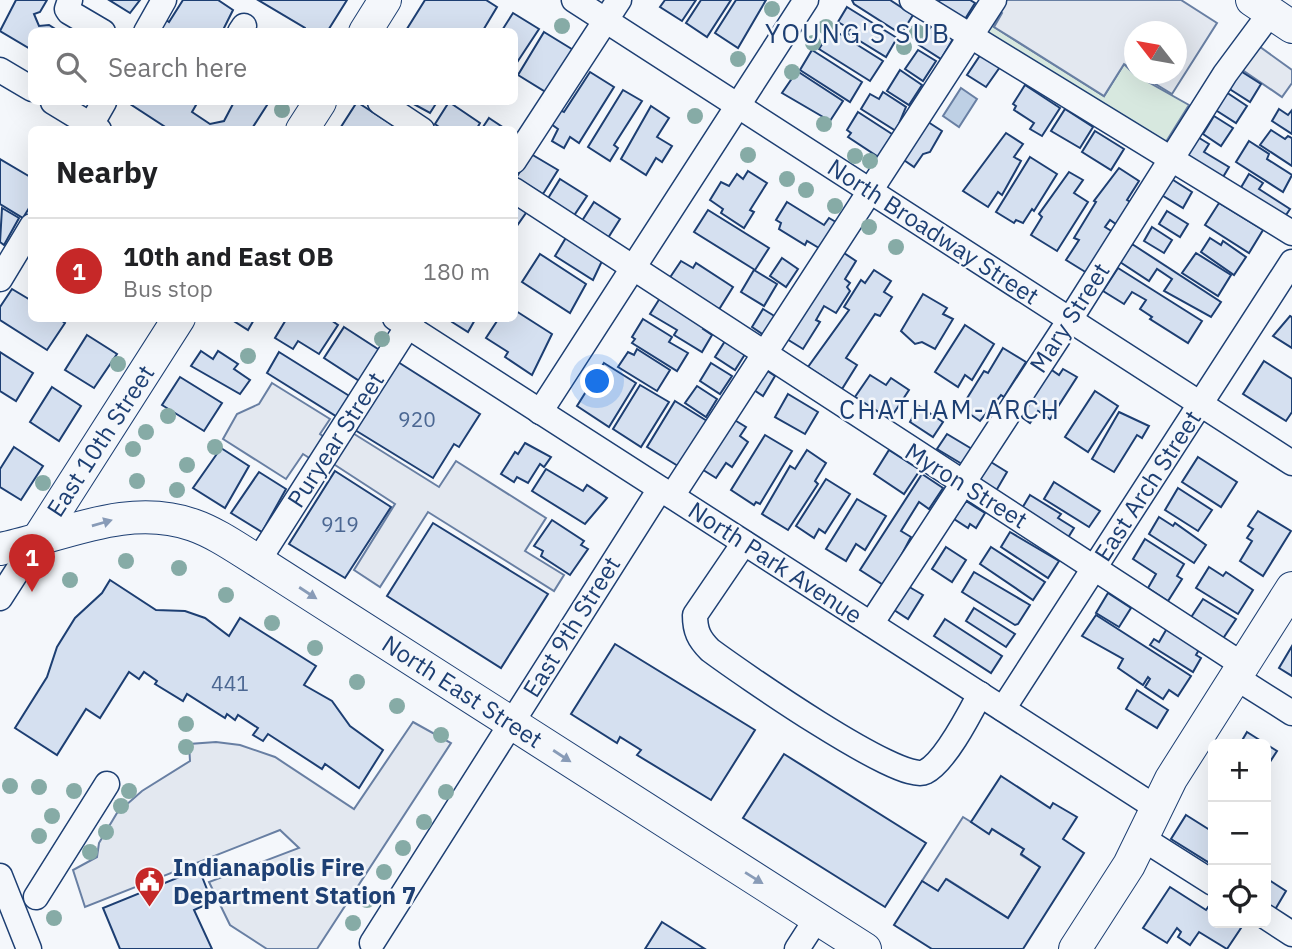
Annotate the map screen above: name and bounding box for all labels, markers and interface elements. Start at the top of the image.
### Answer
district label: YOUNG'S SUB [765,16,951,50]
north arrow [1124,21,1187,84]
search box [28,28,518,105]
icon: search [52,48,90,86]
text: Search here [108,50,247,84]
street label: North Broadway Street [822,151,1045,312]
text: Nearby [56,152,158,191]
text: 10th and East OB [123,239,334,273]
text: 1 [72,256,86,286]
text: 180 m [423,256,490,286]
street label: Mary Street [1022,256,1117,379]
text: Bus stop [123,273,213,303]
street label: East 10th Street [39,358,161,522]
your location [580,364,614,398]
street label: Puryear Street [279,366,391,513]
district label: CHATHAM-ARCH [839,392,1061,426]
street label: East Arch Street [1086,404,1208,567]
house number: 920 [398,405,436,433]
street label: Myron Street [899,435,1034,535]
street label: North Park Avenue [682,494,869,630]
house number: 919 [321,510,359,538]
one-way arrow [91,517,112,527]
pin: 1 [9,534,55,592]
street label: East 9th Street [515,550,627,703]
one-way arrow [299,586,318,599]
street label: North East Street [376,627,549,755]
house number: 441 [211,669,249,697]
map controls [1208,739,1271,928]
button: + [1208,739,1271,802]
one-way arrow [552,749,571,762]
button: − [1208,802,1271,865]
place label: Indianapolis Fire Department Station 7 [173,851,416,911]
public building icon: Indianapolis Fire Department Station 7 [133,865,167,909]
button: locate [1208,865,1271,928]
one-way arrow [744,871,763,884]

